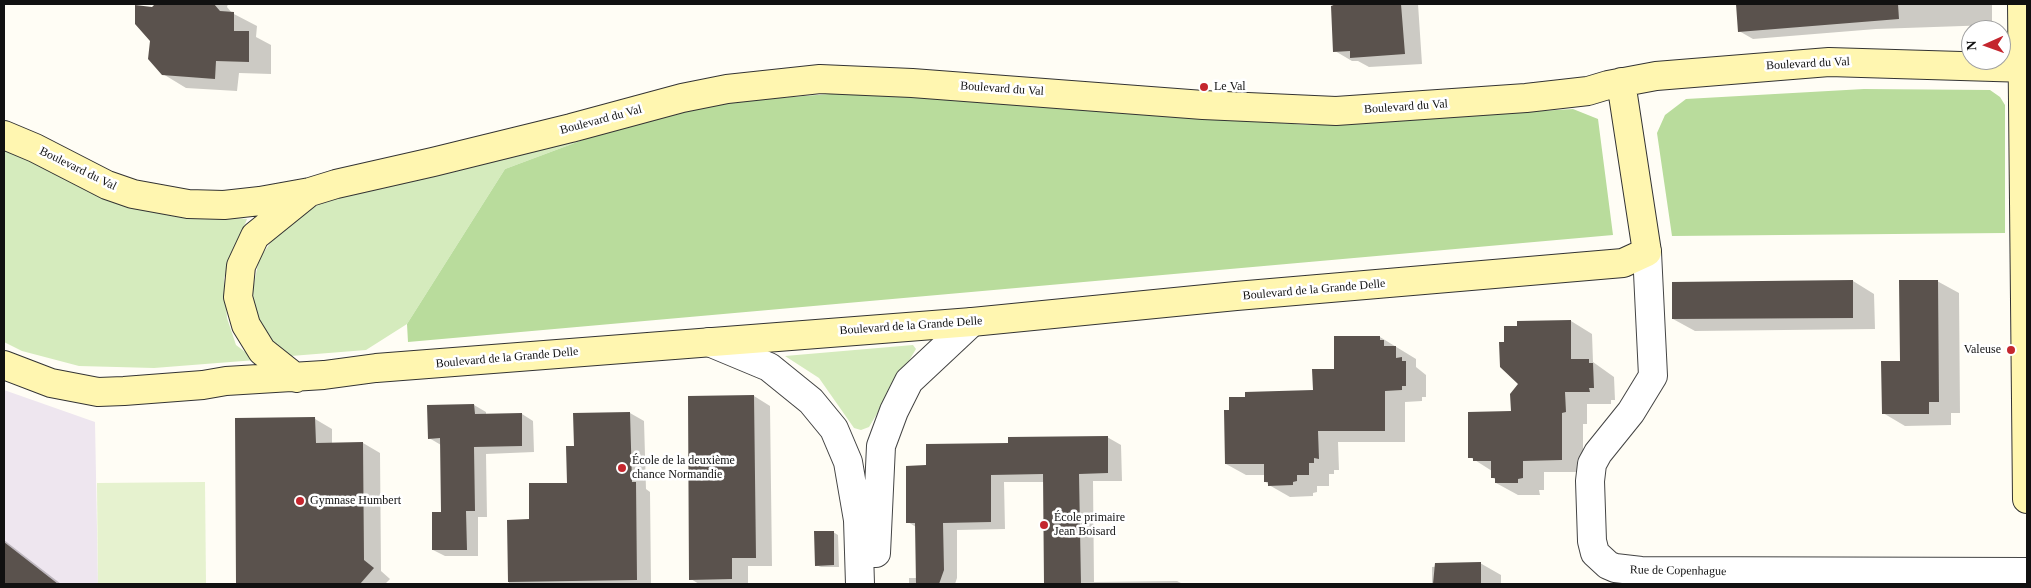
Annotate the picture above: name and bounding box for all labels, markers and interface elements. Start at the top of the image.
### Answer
north arrow [1961,20,2011,70]
text: N [1964,40,1979,51]
street label: Boulevard du Val [1766,55,1850,73]
street label: Boulevard du Val [960,79,1044,99]
place label: Le Val [1214,80,1246,94]
marker: Le Val [1198,81,1210,93]
street label: Boulevard du Val [1364,97,1448,117]
street label: Boulevard du Val [559,102,643,138]
street label: Boulevard du Val [37,144,119,194]
street label: Boulevard de la Grande Delle [1242,277,1386,303]
street label: Boulevard de la Grande Delle [839,314,983,338]
place label: Valeuse [1964,343,2001,357]
marker: Valeuse [2005,344,2017,356]
street label: Boulevard de la Grande Delle [435,345,579,371]
place label: École de la deuxième chance Normandie [632,454,735,482]
marker: École de la deuxième chance Normandie [616,462,628,474]
place label: Gymnase Humbert [310,494,401,508]
marker: Gymnase Humbert [294,495,306,507]
place label: École primaire Jean Boisard [1054,511,1125,539]
marker: École primaire Jean Boisard [1038,519,1050,531]
street label: Rue de Copenhague [1630,563,1726,579]

